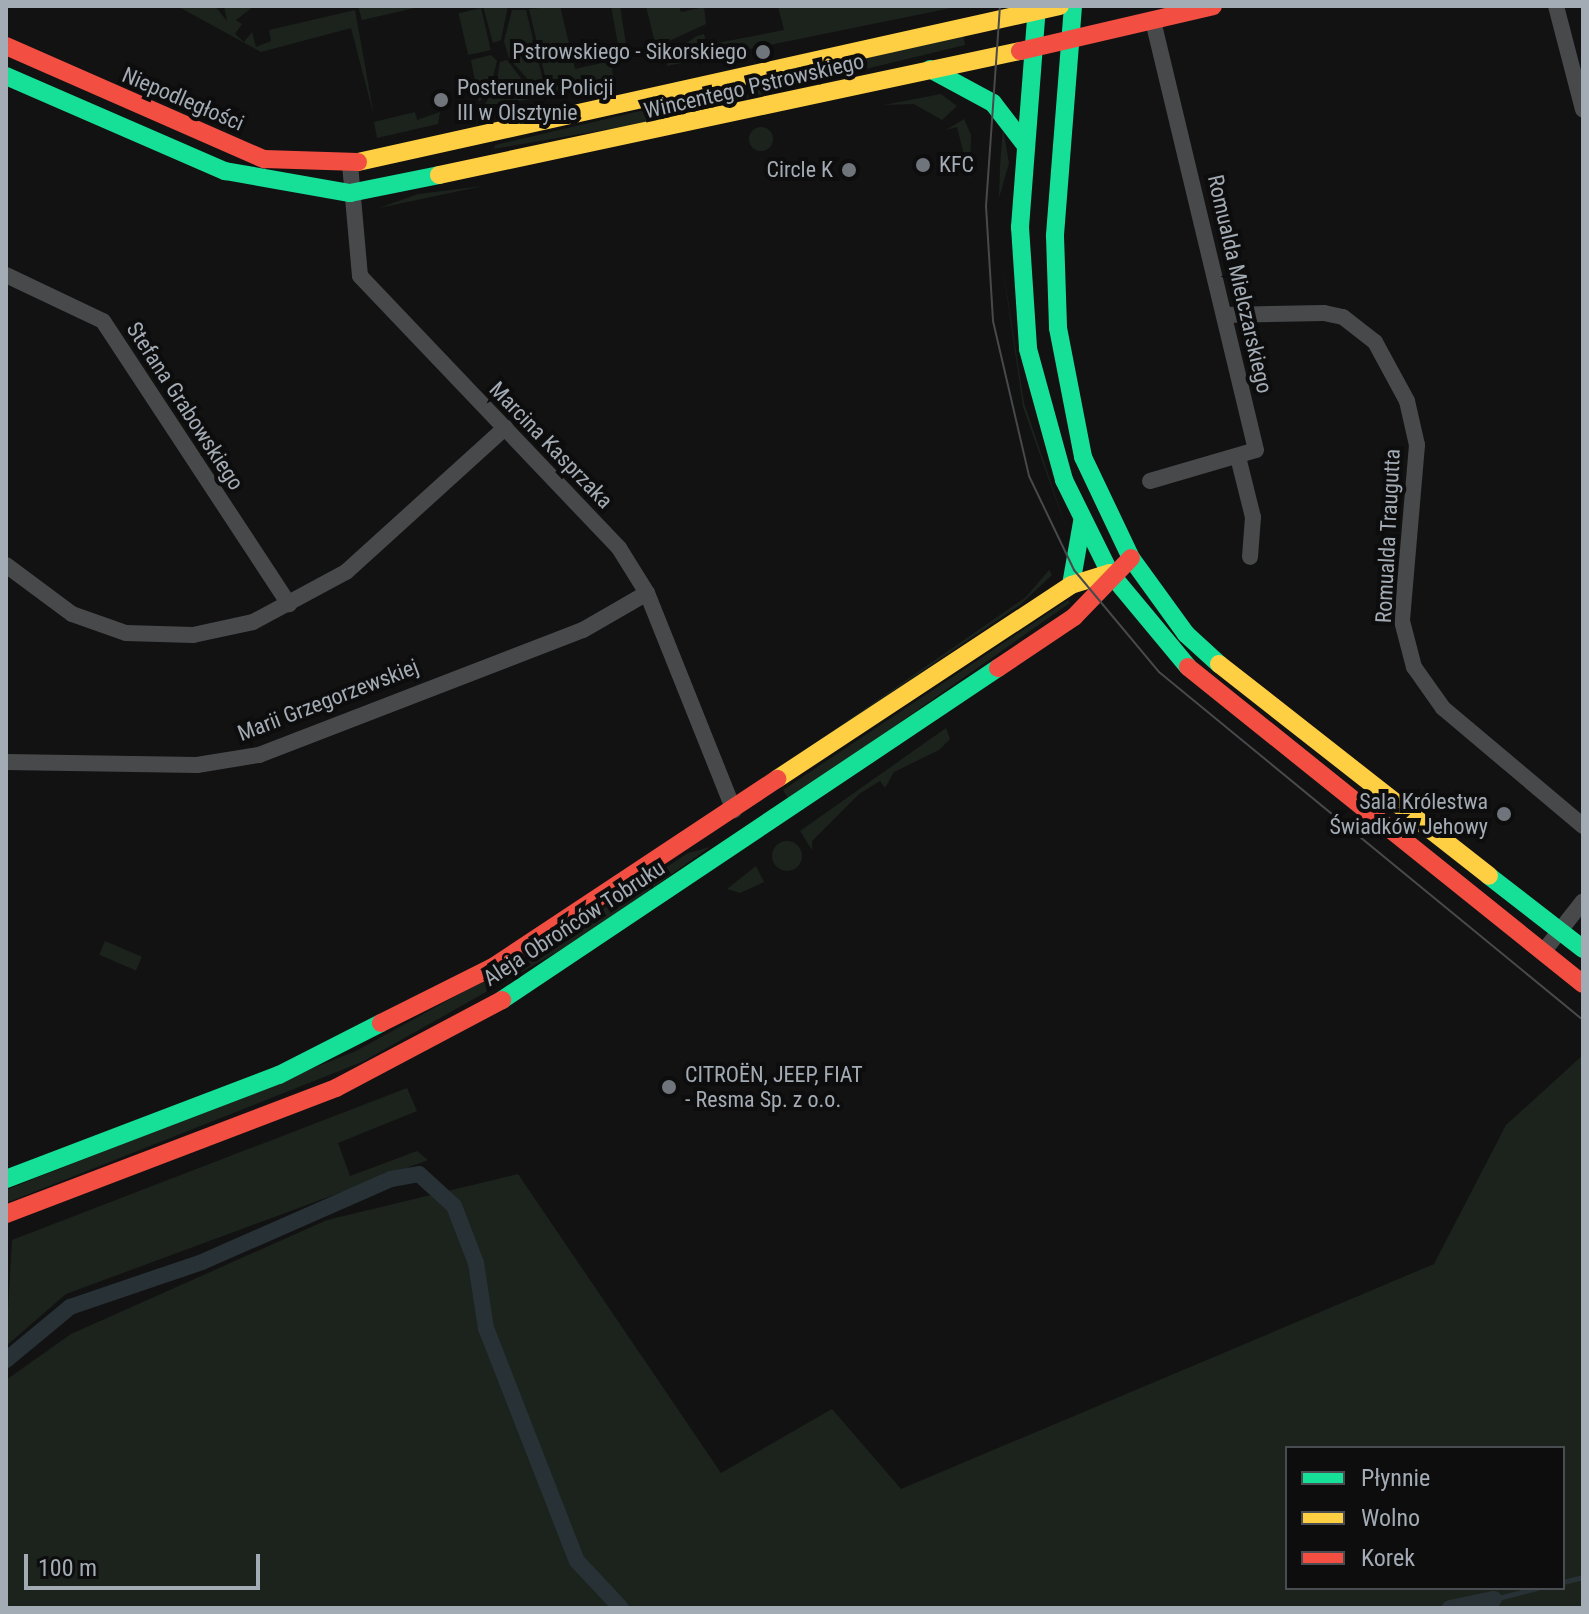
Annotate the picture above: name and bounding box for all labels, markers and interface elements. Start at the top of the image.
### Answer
place label: Pstrowskiego - Sikorskiego [512,39,747,65]
marker: Pstrowskiego - Sikorskiego [754,43,772,61]
street label: Wincentego Pstrowskiego [641,48,867,124]
street label: Niepodległości [118,61,248,137]
place label: Posterunek Policji III w Olsztynie [457,74,614,126]
marker: Posterunek Policji III w Olsztynie [432,91,450,109]
place label: KFC [939,152,974,178]
marker: KFC [914,156,932,174]
place label: Circle K [766,157,833,183]
marker: Circle K [840,161,858,179]
street label: Romualda Mielczarskiego [1202,172,1278,396]
street label: Stefana Grabowskiego [121,317,249,495]
street label: Marcina Kasprzaka [484,376,618,514]
street label: Romualda Traugutta [1370,448,1406,624]
street label: Marii Grzegorzewskiej [234,653,422,747]
place label: Sala Królestwa Świadków Jehowy [1329,788,1488,840]
marker: Sala Królestwa Świadków Jehowy [1495,805,1513,823]
street label: Aleja Obrońców Tobruku [478,854,670,992]
place label: CITROËN, JEEP, FIAT - Resma Sp. z o.o. [685,1061,863,1112]
marker: CITROËN, JEEP, FIAT - Resma Sp. z o.o. [660,1078,678,1096]
legend [1285,1446,1565,1590]
text: Płynnie [1361,1464,1430,1492]
text: Wolno [1361,1504,1420,1532]
scale bar [28,1538,264,1588]
text: Korek [1361,1544,1415,1572]
text: 100 m [38,1554,97,1582]

